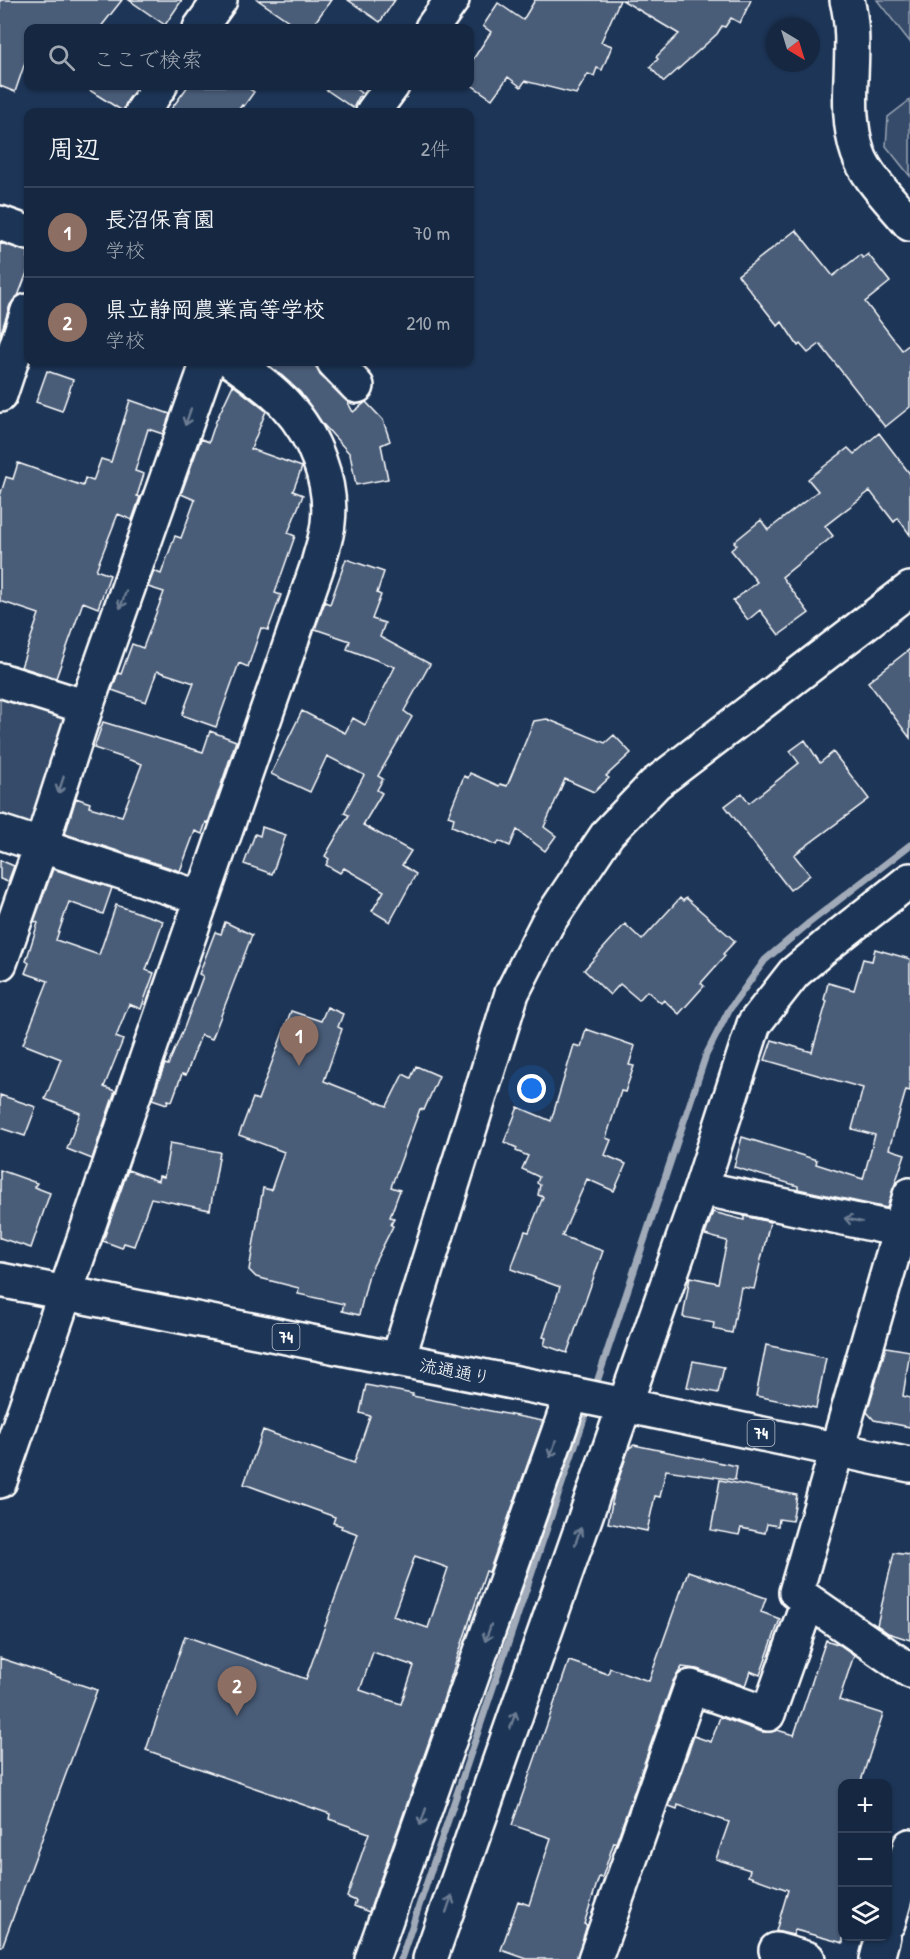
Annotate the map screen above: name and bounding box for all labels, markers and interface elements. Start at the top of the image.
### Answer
north arrow [766,18,820,72]
search box [24,24,474,90]
icon: search [45,41,78,74]
text: ここで検索 [93,44,203,74]
text: 周辺 [48,131,100,166]
text: 2件 [421,135,450,162]
text: 長沼保育園 [105,204,215,234]
text: 1 [64,219,71,246]
text: 70 m [413,219,450,246]
text: 学校 [105,236,145,263]
text: 県立静岡農業高等学校 [105,294,325,324]
text: 2 [63,309,72,336]
text: 210 m [406,309,450,336]
text: 学校 [105,326,145,353]
one-way arrow [182,407,193,425]
one-way arrow [117,590,128,609]
one-way arrow [55,775,66,794]
pin: 1 [280,1016,318,1066]
your location [517,1074,546,1103]
one-way arrow [843,1214,863,1225]
road number: 74 [272,1324,300,1350]
street label: 流通通り [417,1352,493,1390]
road number: 74 [748,1420,774,1446]
one-way arrow [546,1440,557,1458]
one-way arrow [573,1527,584,1545]
one-way arrow [481,1623,492,1642]
pin: 2 [218,1666,256,1716]
one-way arrow [509,1711,520,1730]
map controls [838,1779,892,1941]
button: + [838,1779,892,1833]
one-way arrow [416,1807,427,1826]
button: − [838,1833,892,1887]
button: layers [838,1887,892,1941]
one-way arrow [445,1895,456,1914]

